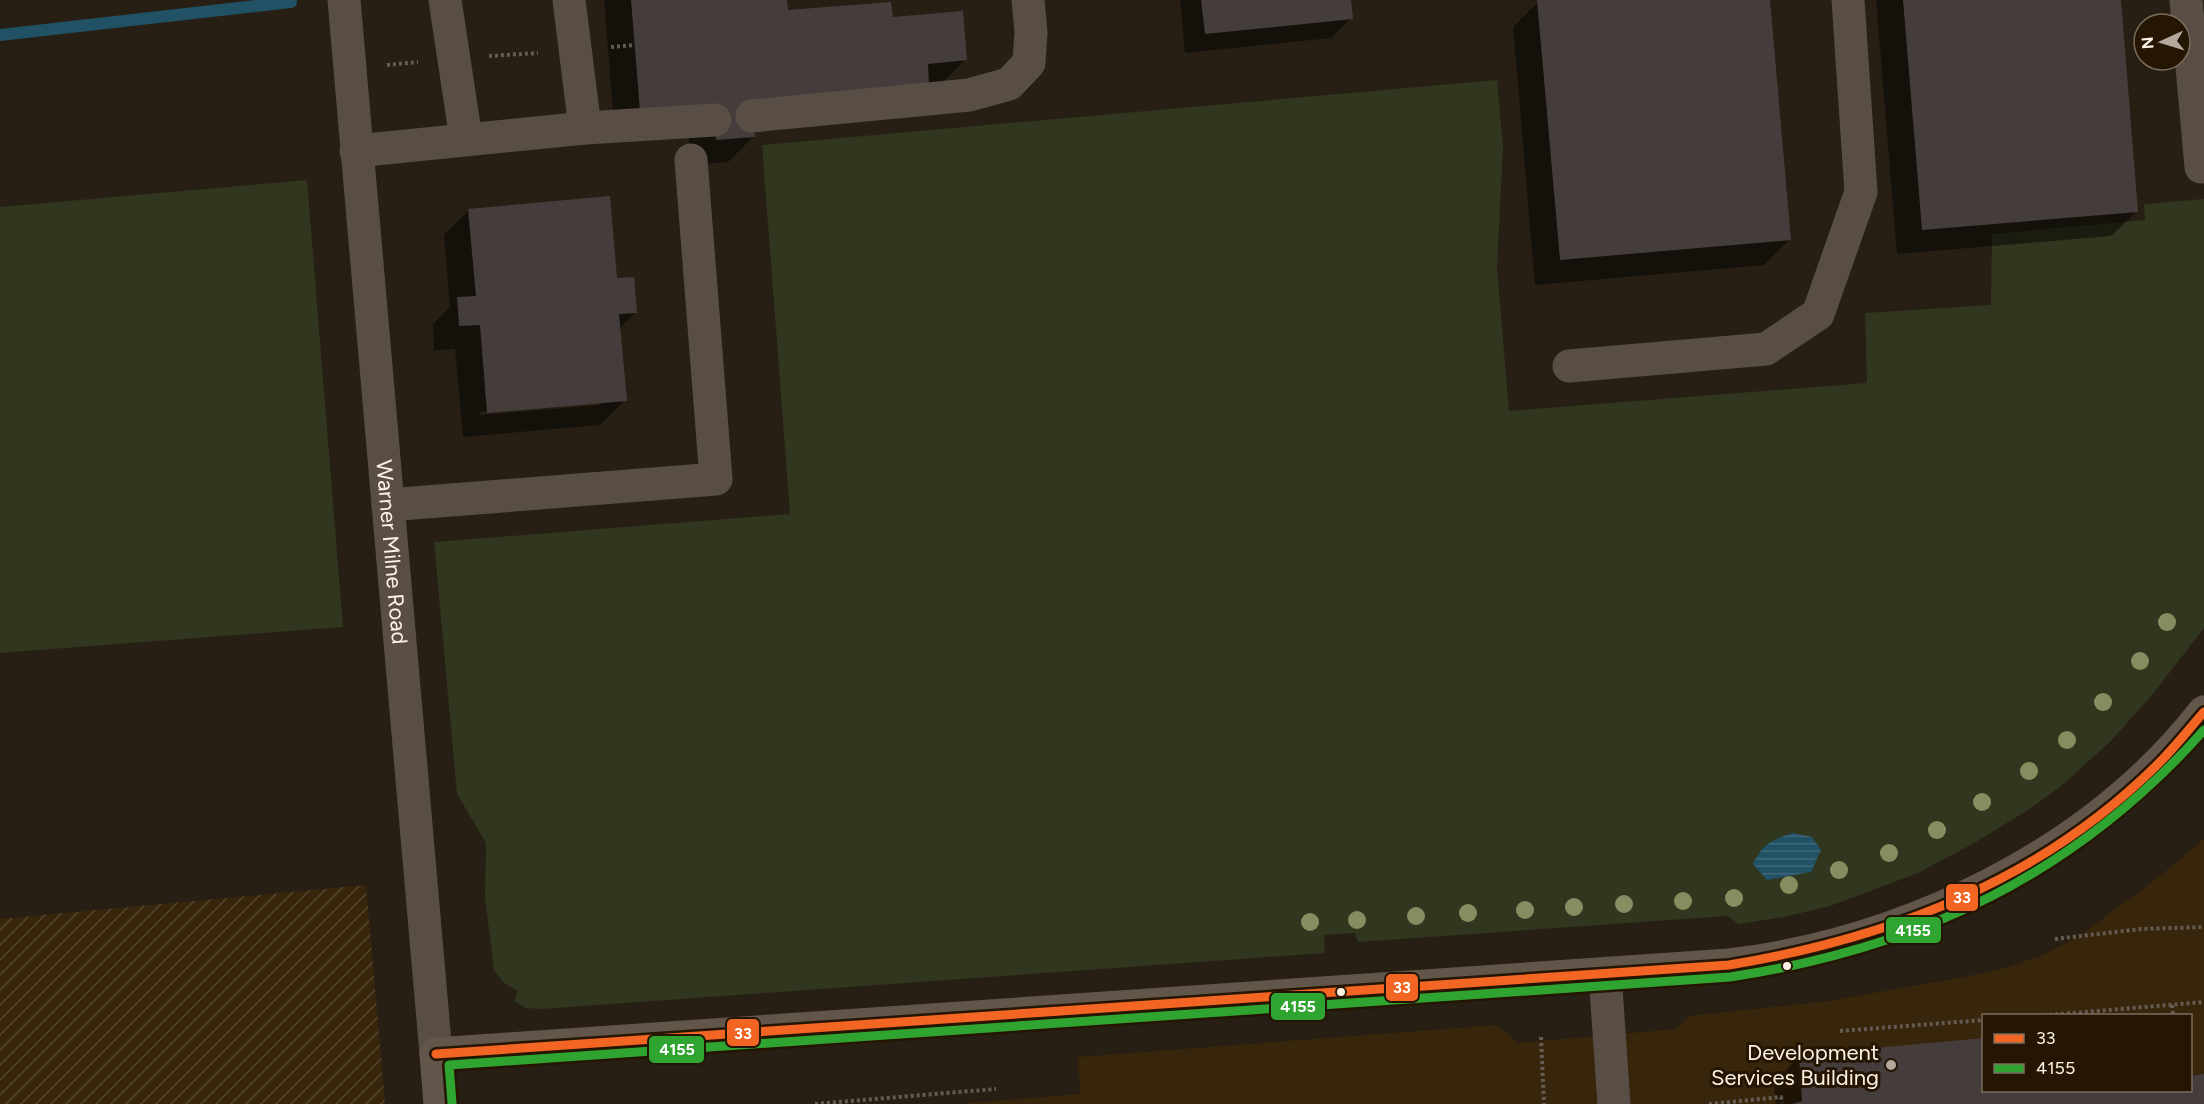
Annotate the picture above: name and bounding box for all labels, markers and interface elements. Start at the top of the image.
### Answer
north arrow [2132,12,2192,72]
text: N [2138,36,2157,50]
street label: Warner Milne Road [371,459,414,645]
line badge: 33 [1945,883,1979,912]
text: 33 [1953,888,1971,907]
line badge: 4155 [1885,916,1942,944]
text: 4155 [1895,921,1931,940]
unlabelled marker [1781,960,1793,972]
line badge: 33 [1385,973,1419,1002]
text: 33 [1393,978,1411,997]
unlabelled marker [1335,986,1347,998]
line badge: 4155 [1270,992,1326,1021]
text: 4155 [1280,997,1316,1016]
legend [1982,1014,2192,1092]
line badge: 33 [726,1018,760,1047]
text: 33 [734,1024,752,1043]
text: 33 [2036,1027,2056,1049]
line badge: 4155 [648,1035,705,1064]
place label: Development Services Building [1711,1039,1879,1091]
text: 4155 [659,1040,695,1059]
text: 4155 [2036,1057,2075,1079]
marker: Development Services Building [1884,1058,1898,1072]

